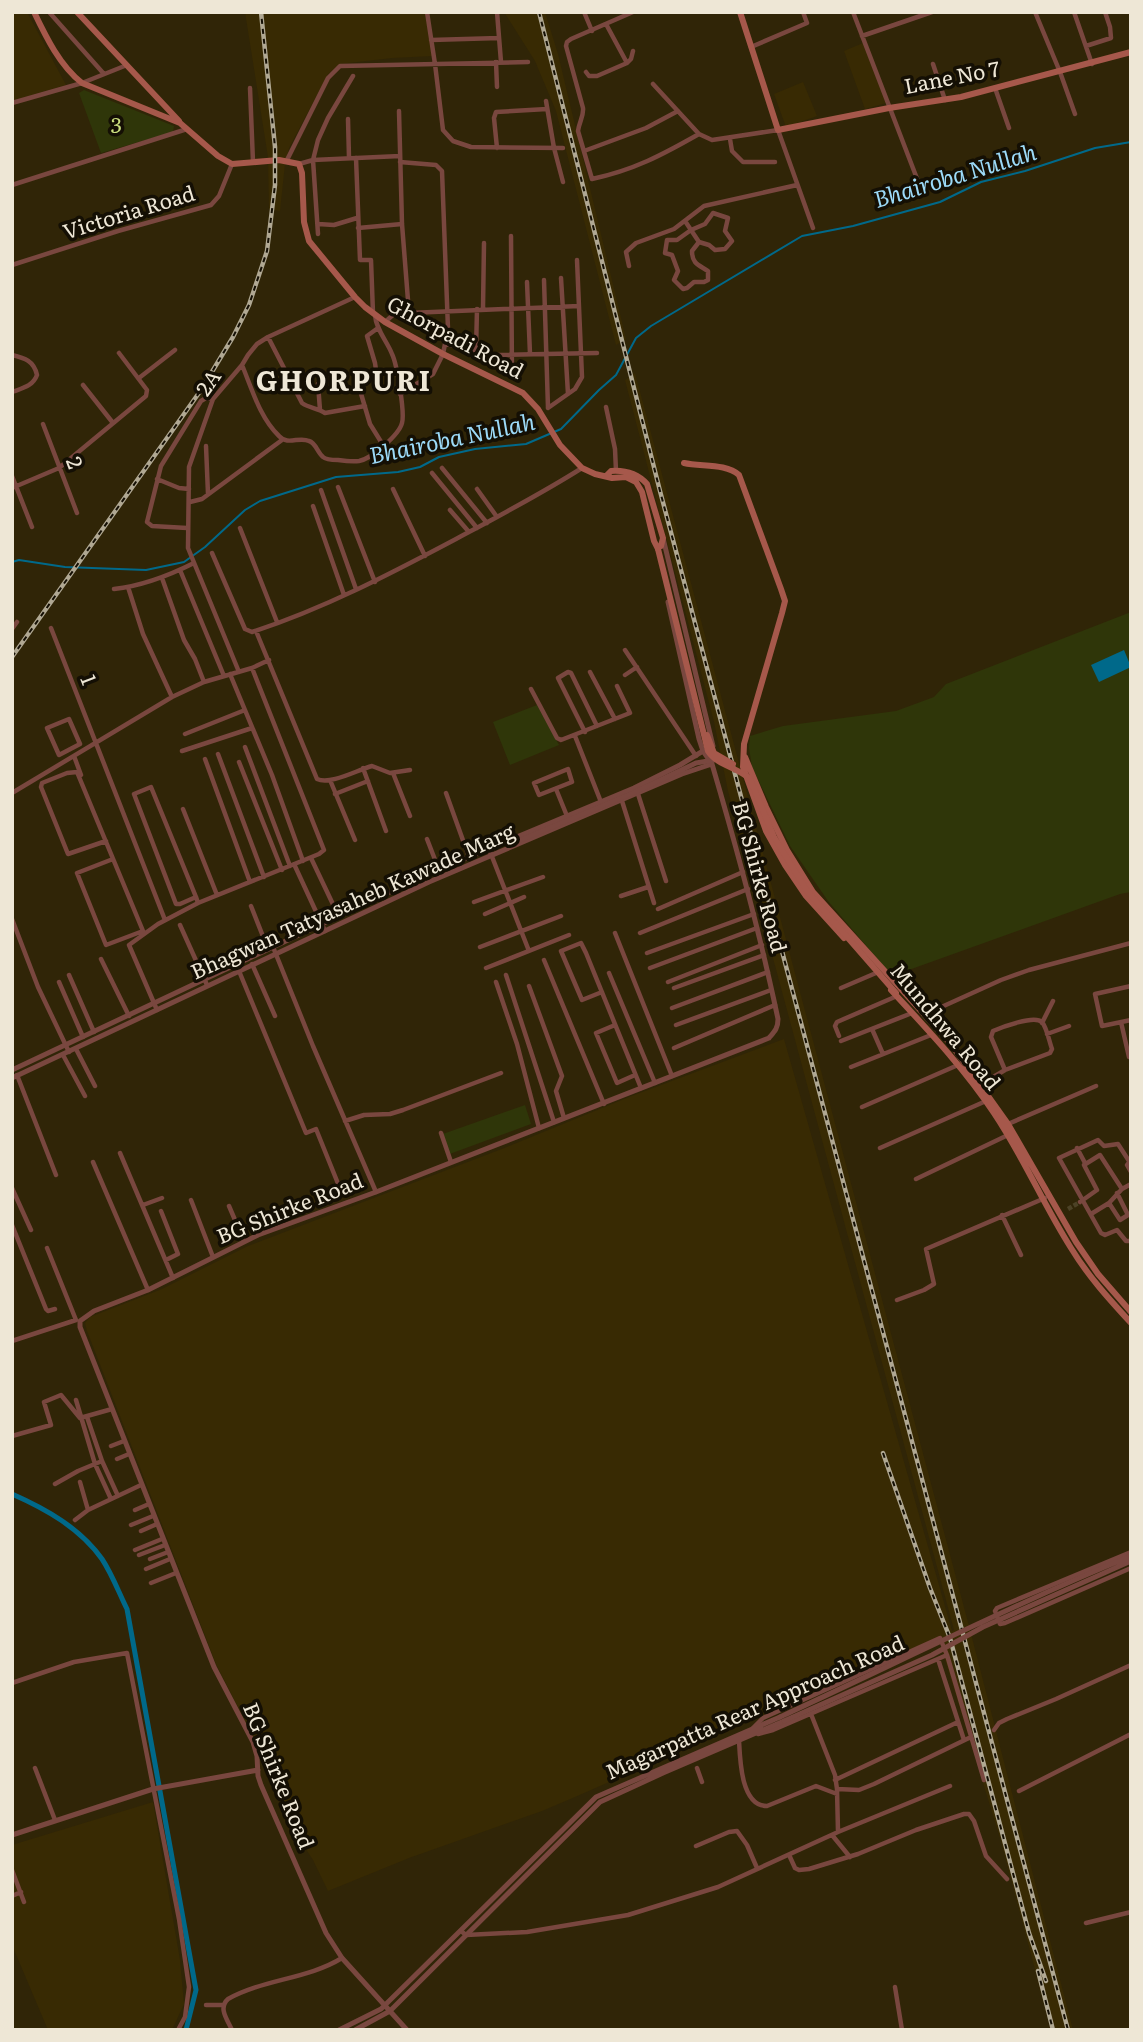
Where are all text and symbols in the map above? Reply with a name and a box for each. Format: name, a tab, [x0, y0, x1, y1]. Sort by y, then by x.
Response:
street label: Lane No 7	[901, 51, 1002, 100]
park label: 3	[110, 108, 122, 139]
water label: Bhairoba Nullah	[869, 133, 1040, 215]
street label: Victoria Road	[58, 176, 198, 245]
street label: Ghorpadi Road	[382, 287, 530, 385]
district label: GHORPURI	[256, 358, 432, 400]
street label: 2A	[187, 362, 227, 401]
water label: Bhairoba Nullah	[366, 403, 538, 471]
street label: 2	[60, 452, 93, 473]
street label: 1	[74, 670, 106, 689]
street label: BG Shirke Road	[726, 797, 797, 956]
street label: Bhagwan Tatyasaheb Kawade Marg	[185, 814, 519, 985]
street label: Mundhwa Road	[884, 955, 1009, 1096]
street label: BG Shirke Road	[211, 1163, 367, 1250]
street label: Magarpatta Rear Approach Road	[600, 1626, 909, 1786]
street label: BG Shirke Road	[237, 1697, 324, 1853]

